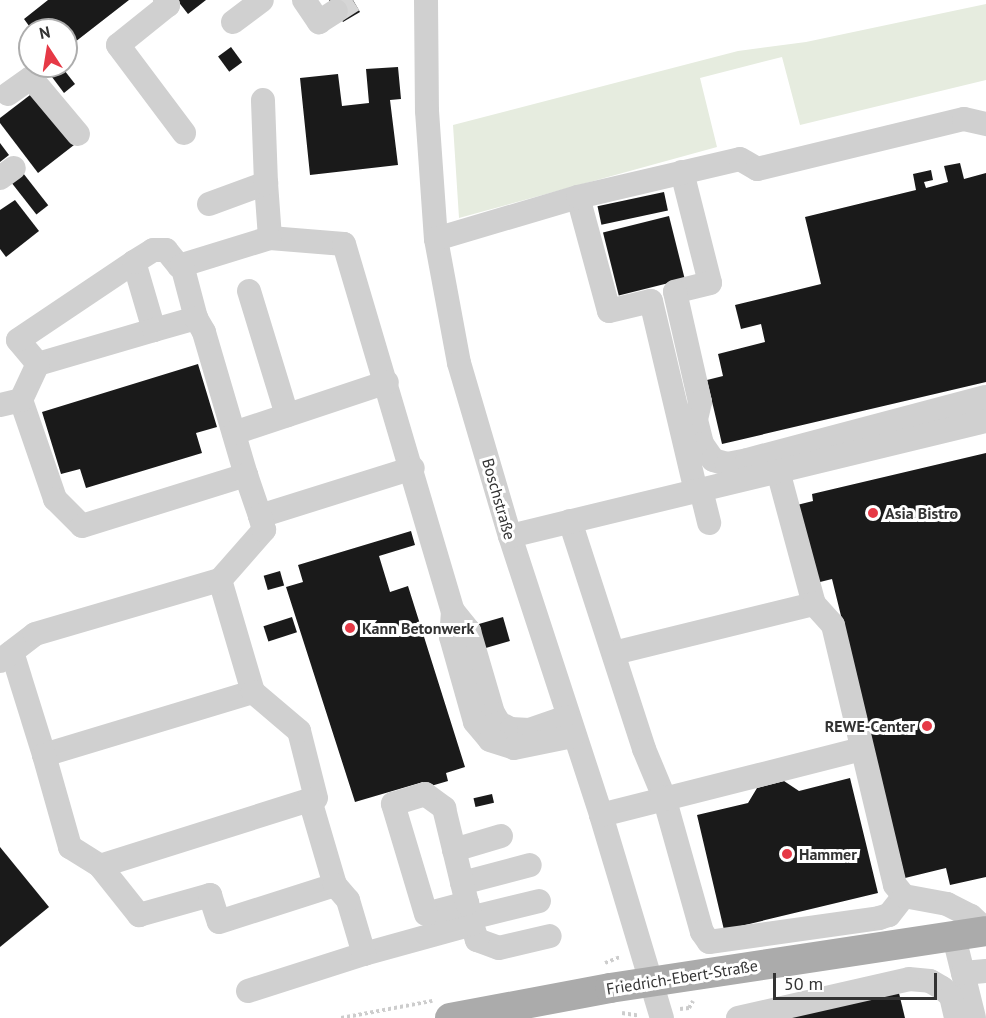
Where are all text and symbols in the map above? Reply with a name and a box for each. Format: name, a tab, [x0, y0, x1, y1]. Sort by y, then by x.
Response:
north arrow	[18, 18, 78, 78]
text: N	[37, 21, 52, 43]
street label: Boschstraße	[478, 456, 520, 542]
place label: Asia Bistro	[885, 503, 958, 523]
marker: Asia Bistro	[866, 506, 880, 520]
place label: Kann Betonwerk	[362, 618, 474, 638]
marker: Kann Betonwerk	[343, 621, 357, 635]
place label: REWE-Center	[825, 716, 915, 736]
marker: REWE-Center	[920, 719, 934, 733]
place label: Hammer	[799, 844, 857, 864]
marker: Hammer	[780, 847, 794, 861]
street label: Friedrich-Ebert-Straße	[605, 956, 759, 998]
scale bar	[776, 961, 940, 999]
text: 50 m	[784, 972, 823, 995]

